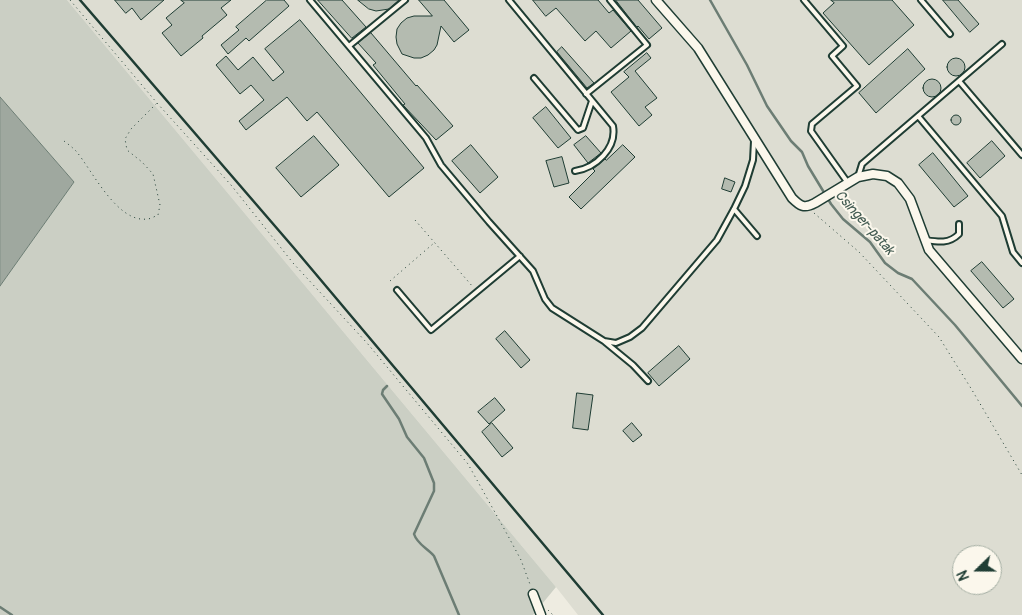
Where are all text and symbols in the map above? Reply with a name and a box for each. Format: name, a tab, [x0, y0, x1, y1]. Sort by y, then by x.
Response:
water label: Csinger-patak	[831, 187, 897, 259]
north arrow	[952, 545, 1002, 595]
text: N	[954, 568, 973, 583]

